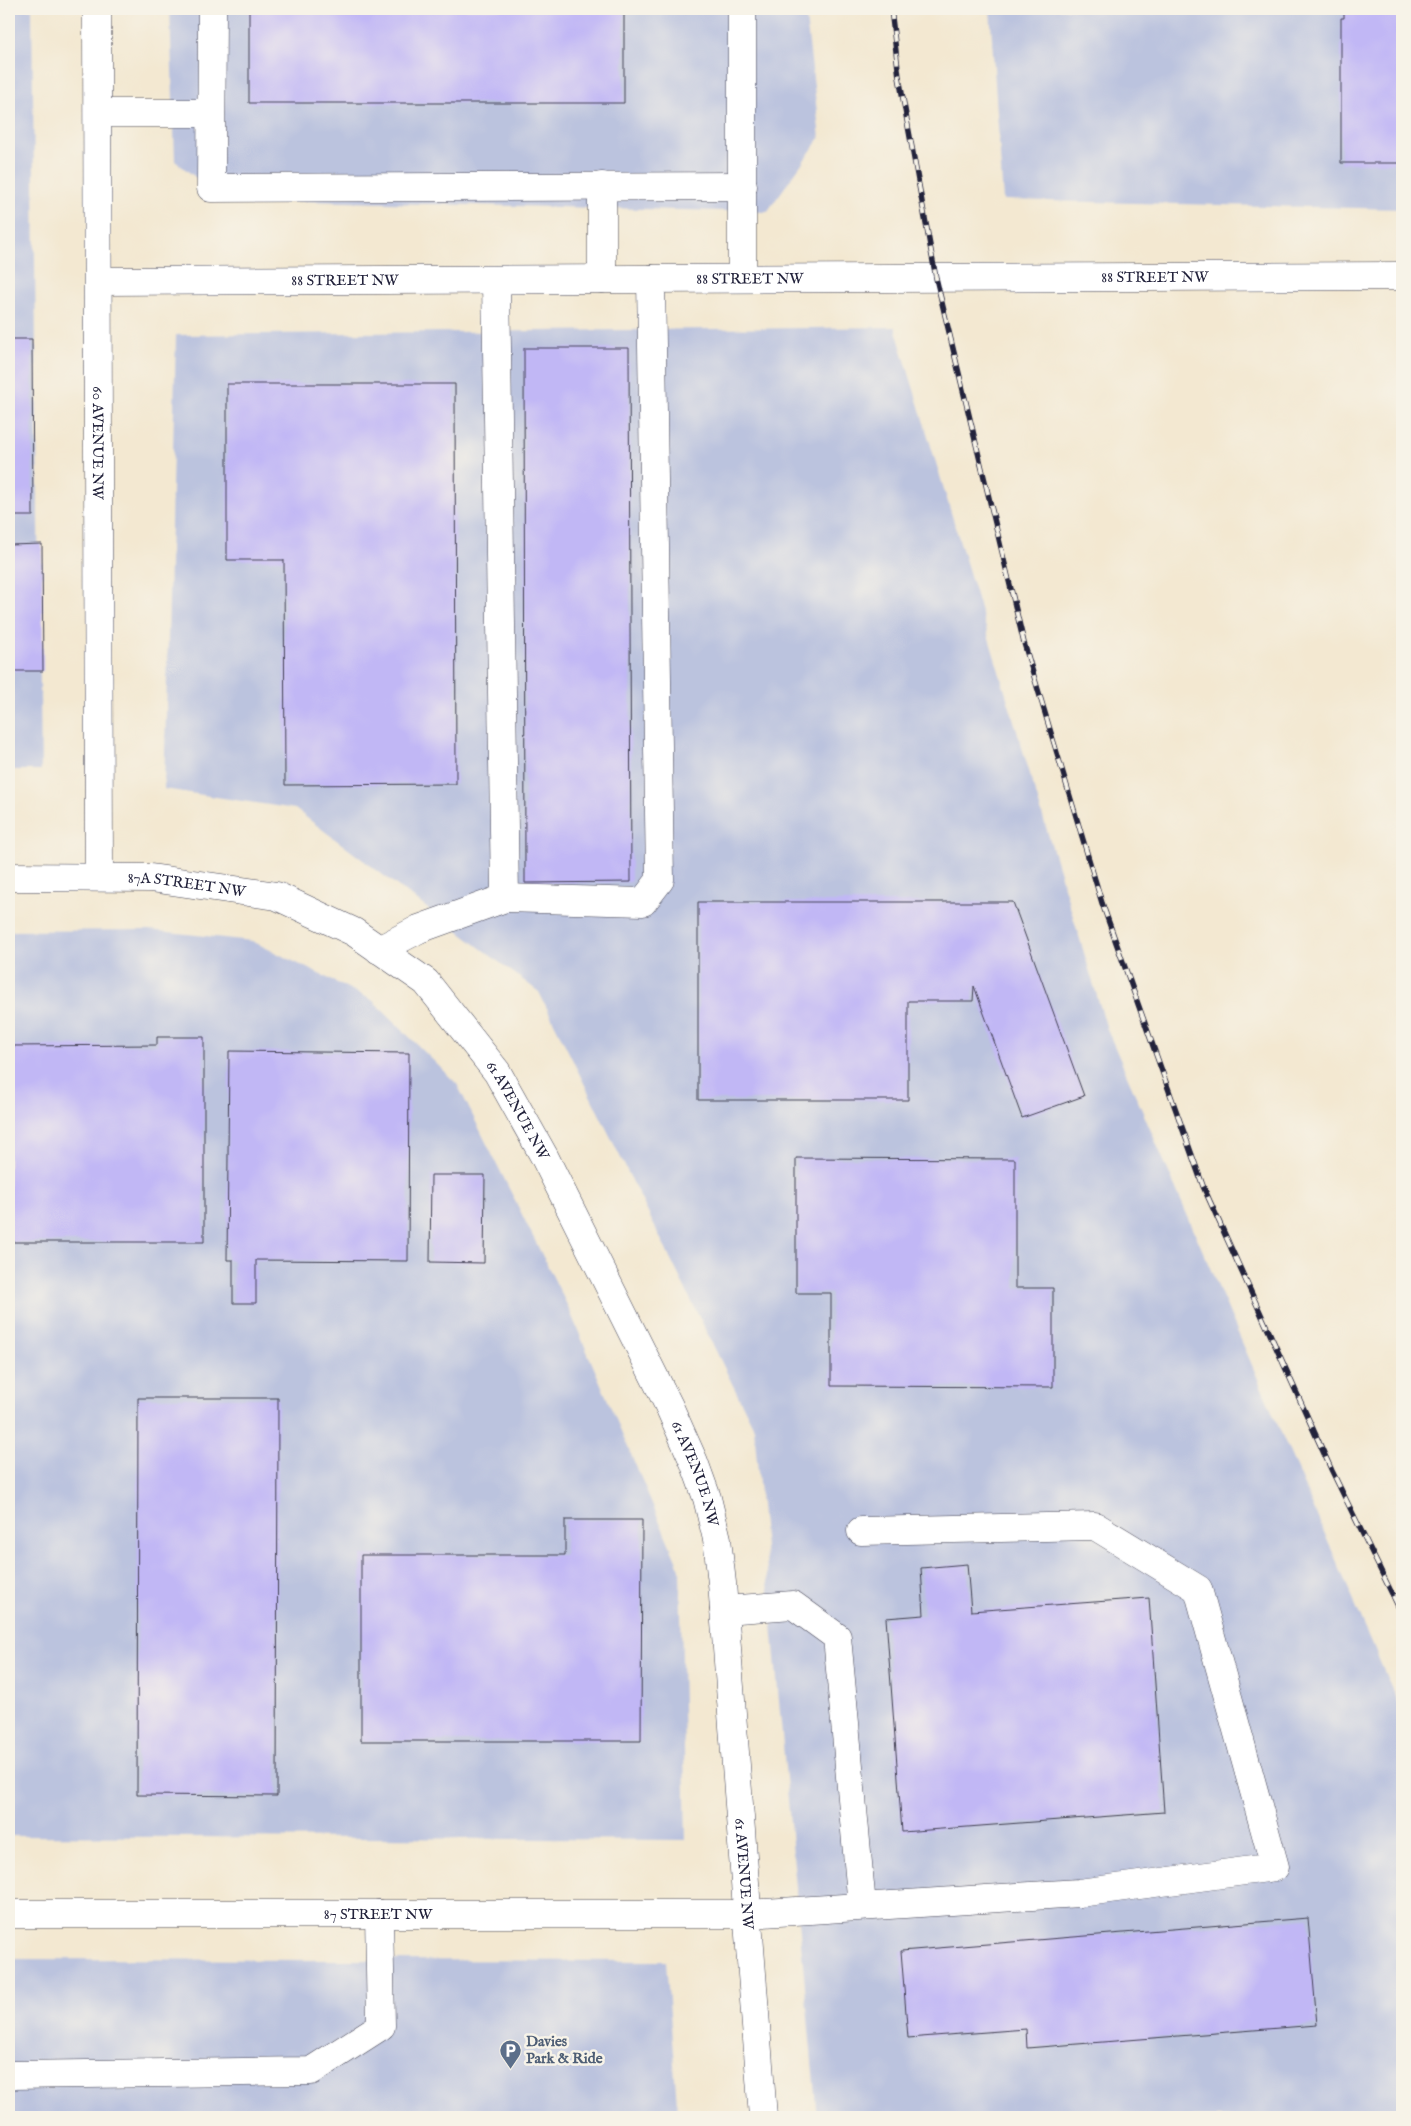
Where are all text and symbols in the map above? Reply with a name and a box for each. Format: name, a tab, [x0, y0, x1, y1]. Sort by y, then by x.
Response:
street label: 88 STREET NW	[1101, 267, 1209, 287]
street label: 88 STREET NW	[696, 269, 804, 288]
street label: 88 STREET NW	[291, 270, 399, 290]
street label: 60 AVENUE NW	[88, 386, 108, 500]
street label: 87A STREET NW	[128, 868, 247, 901]
street label: 61 AVENUE NW	[482, 1056, 554, 1164]
street label: 61 AVENUE NW	[667, 1418, 723, 1529]
street label: 61 AVENUE NW	[731, 1817, 758, 1931]
street label: 87 STREET NW	[324, 1905, 433, 1924]
place label: Davies Park & Ride	[526, 2032, 603, 2068]
parking icon: Davies Park & Ride	[498, 2038, 522, 2069]

